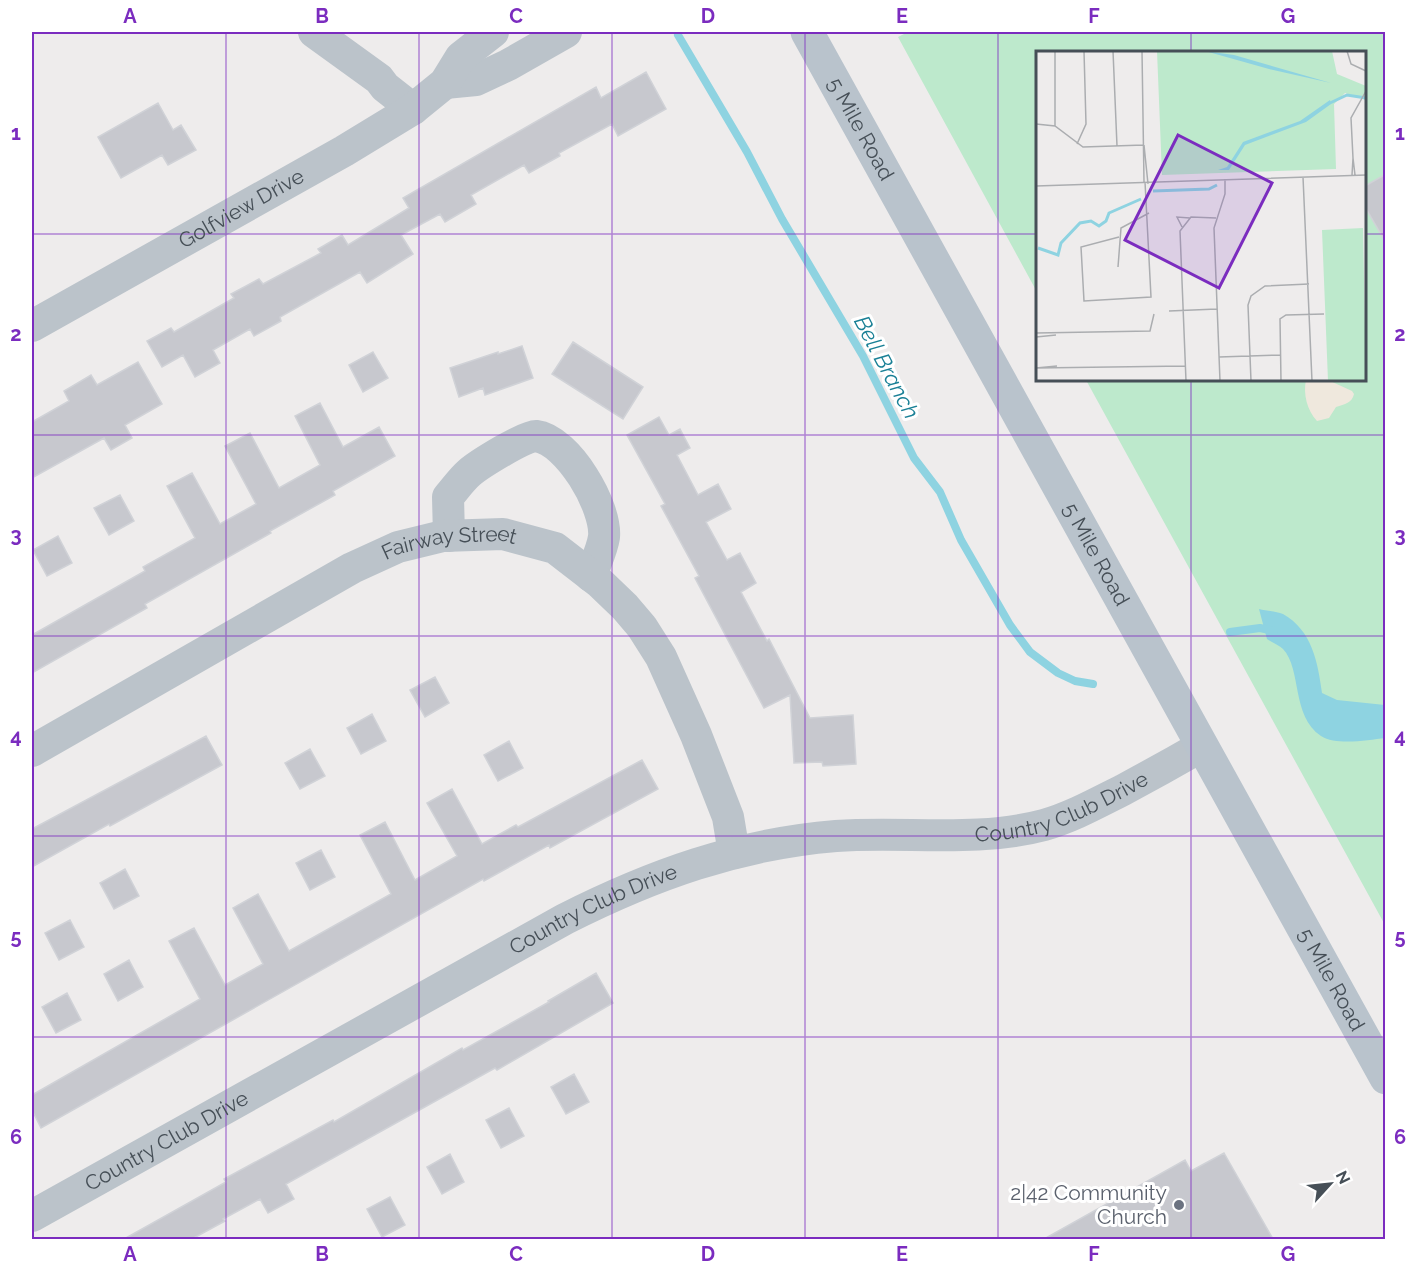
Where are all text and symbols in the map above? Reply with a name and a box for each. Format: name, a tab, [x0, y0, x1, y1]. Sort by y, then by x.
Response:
text: A	[123, 4, 137, 28]
text: B	[315, 4, 329, 28]
text: C	[509, 4, 523, 28]
text: D	[701, 4, 715, 28]
text: E	[896, 4, 908, 28]
text: F	[1088, 4, 1100, 28]
text: G	[1281, 4, 1295, 28]
inset map	[1036, 51, 1366, 381]
street label: 5 Mile Road	[823, 73, 900, 185]
text: 1	[11, 121, 21, 145]
text: 1	[1395, 121, 1405, 145]
street label: Golfview Drive	[174, 163, 308, 253]
water label: Bell Branch	[849, 311, 925, 423]
text: 2	[10, 322, 22, 346]
text: 2	[1394, 322, 1406, 346]
street label: 5 Mile Road	[1058, 498, 1135, 610]
street label: Fairway Street	[378, 520, 520, 565]
text: 3	[10, 523, 22, 547]
text: 3	[1394, 523, 1406, 547]
text: 4	[10, 724, 22, 748]
text: 4	[1394, 724, 1406, 748]
street label: Country Club Drive	[974, 766, 1152, 847]
street label: Country Club Drive	[505, 858, 680, 960]
street label: 5 Mile Road	[1293, 924, 1370, 1035]
text: 5	[10, 925, 22, 949]
text: 5	[1394, 925, 1406, 949]
street label: Country Club Drive	[80, 1085, 252, 1196]
text: 6	[10, 1125, 22, 1149]
text: 6	[1394, 1125, 1406, 1149]
north arrow	[1300, 1154, 1360, 1214]
text: N	[1332, 1168, 1354, 1187]
place label: 2|42 Community Church	[1010, 1180, 1167, 1229]
marker: 2|42 Community Church	[1172, 1198, 1186, 1212]
text: A	[123, 1242, 137, 1266]
text: B	[315, 1242, 329, 1266]
text: C	[509, 1242, 523, 1266]
text: D	[701, 1242, 715, 1266]
text: E	[896, 1242, 908, 1266]
text: F	[1088, 1242, 1100, 1266]
text: G	[1281, 1242, 1295, 1266]

